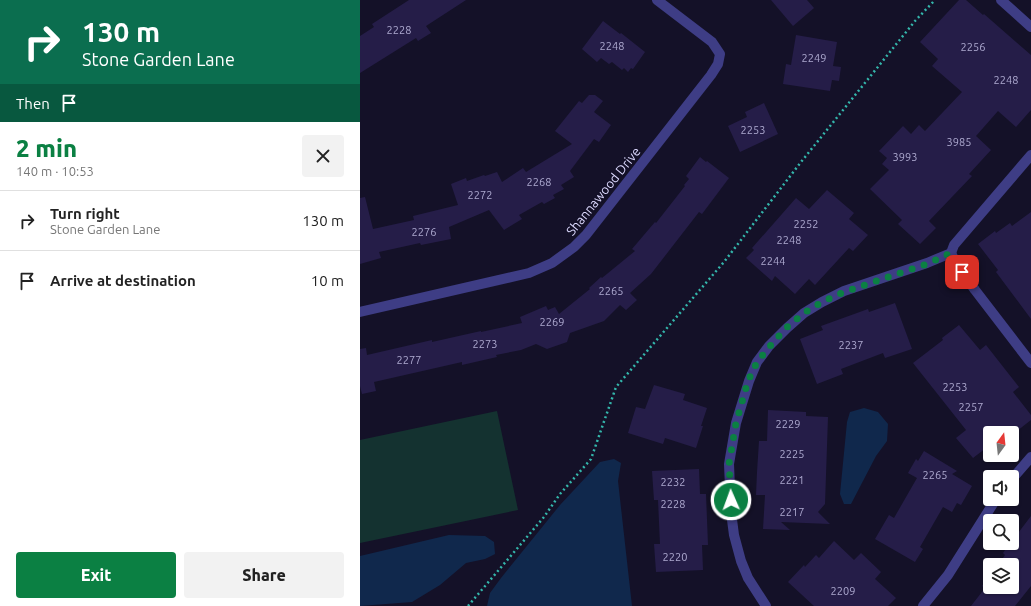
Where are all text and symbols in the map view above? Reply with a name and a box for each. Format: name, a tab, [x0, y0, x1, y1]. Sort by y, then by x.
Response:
icon: right	[16, 16, 68, 68]
text: 130 m	[82, 16, 160, 47]
house number: 2228	[387, 24, 411, 36]
house number: 2248	[600, 40, 624, 52]
house number: 2256	[961, 41, 985, 53]
text: Stone Garden Lane	[82, 49, 235, 69]
house number: 2249	[802, 52, 826, 64]
house number: 2248	[994, 74, 1018, 86]
icon: arrive	[58, 92, 80, 114]
text: Then	[16, 95, 50, 112]
house number: 2253	[741, 124, 765, 136]
text: 2 min	[16, 135, 77, 162]
button: close	[302, 135, 344, 177]
house number: 3985	[947, 136, 971, 148]
street label: Shannawood Drive	[563, 144, 643, 238]
house number: 3993	[893, 151, 917, 163]
text: 140 m · 10:53	[16, 164, 94, 178]
house number: 2268	[527, 176, 551, 188]
house number: 2272	[468, 189, 492, 201]
text: Turn right	[50, 205, 120, 222]
icon: right	[16, 210, 38, 232]
text: 130 m	[302, 212, 344, 229]
house number: 2252	[794, 218, 818, 230]
text: Stone Garden Lane	[50, 222, 160, 236]
house number: 2276	[412, 226, 436, 238]
house number: 2248	[777, 234, 801, 246]
house number: 2244	[761, 255, 785, 267]
pin	[945, 255, 979, 289]
icon: arrive	[951, 261, 973, 283]
icon: arrive	[16, 270, 38, 292]
text: Arrive at destination	[50, 272, 196, 289]
text: 10 m	[311, 272, 344, 289]
house number: 2265	[599, 285, 623, 297]
house number: 2269	[540, 316, 564, 328]
house number: 2273	[473, 338, 497, 350]
house number: 2237	[839, 339, 863, 351]
house number: 2277	[397, 354, 421, 366]
house number: 2253	[943, 381, 967, 393]
house number: 2257	[959, 401, 983, 413]
house number: 2229	[776, 418, 800, 430]
north arrow	[983, 426, 1019, 462]
map controls	[983, 426, 1019, 594]
house number: 2225	[780, 448, 804, 460]
house number: 2265	[923, 469, 947, 481]
button: sound	[983, 470, 1019, 506]
house number: 2221	[780, 474, 804, 486]
house number: 2232	[661, 476, 685, 488]
position arrow	[710, 479, 752, 521]
house number: 2228	[661, 498, 685, 510]
house number: 2217	[780, 506, 804, 518]
button: search	[983, 514, 1019, 550]
house number: 2220	[663, 551, 687, 563]
button: Exit	[16, 552, 176, 598]
button: Share	[184, 552, 344, 598]
button: layers	[983, 558, 1019, 594]
house number: 2209	[831, 585, 855, 597]

